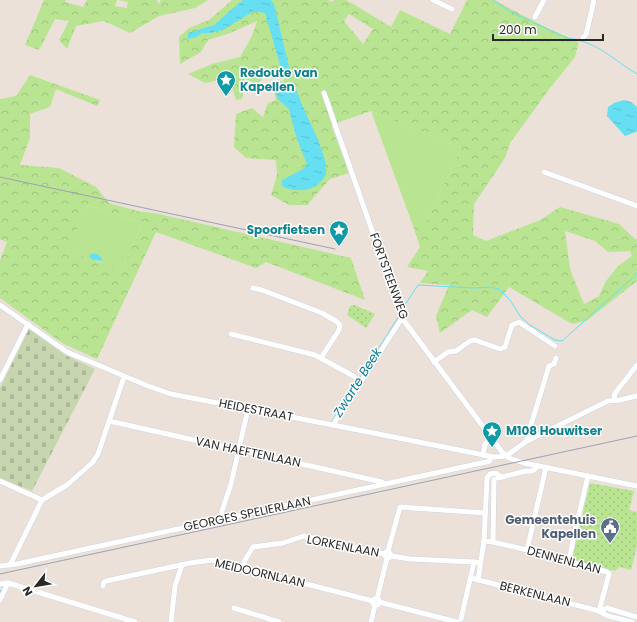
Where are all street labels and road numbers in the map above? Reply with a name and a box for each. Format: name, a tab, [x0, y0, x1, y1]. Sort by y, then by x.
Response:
street label: FORTSTEENWEG	[366, 230, 413, 321]
street label: HEIDESTRAAT	[217, 394, 295, 425]
street label: VAN HAEFTENLAAN	[194, 432, 302, 471]
street label: GEORGES SPELIERLAAN	[182, 492, 312, 535]
street label: LORKENLAAN	[305, 530, 381, 561]
street label: DENNENLAAN	[525, 541, 603, 578]
street label: MEIDOORNLAAN	[213, 554, 307, 591]
street label: BERKENLAAN	[498, 577, 572, 611]

